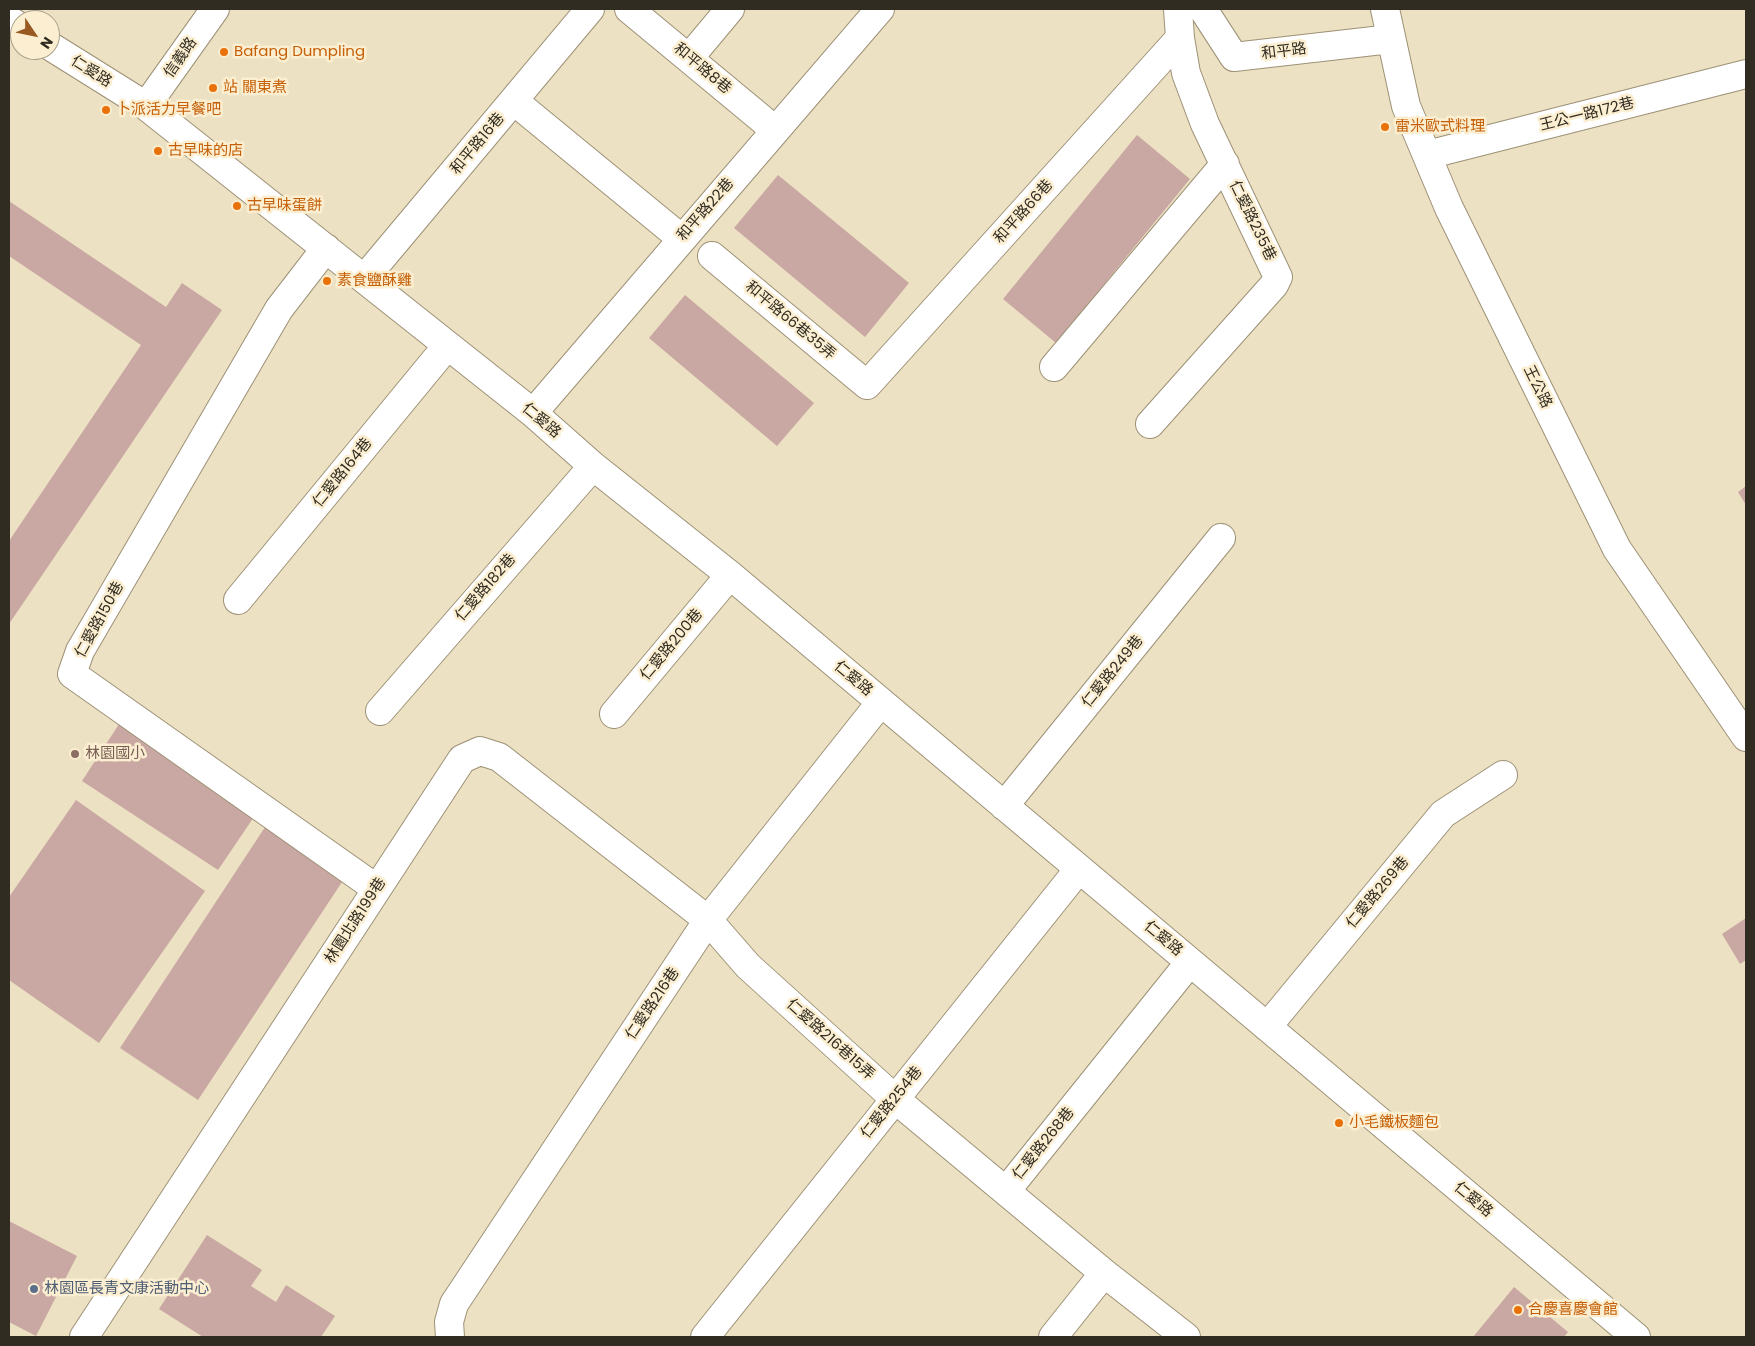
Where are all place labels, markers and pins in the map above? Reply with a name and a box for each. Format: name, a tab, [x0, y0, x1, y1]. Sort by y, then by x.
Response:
place label: Bafang Dumpling	[234, 43, 365, 61]
marker: Bafang Dumpling	[218, 46, 230, 58]
place label: 站 關東煮	[223, 79, 287, 97]
marker: 站 關東煮	[207, 82, 219, 94]
place label: 卜派活力早餐吧	[116, 101, 221, 119]
marker: 卜派活力早餐吧	[100, 104, 112, 116]
place label: 雷米歐式料理	[1395, 118, 1485, 136]
marker: 雷米歐式料理	[1379, 121, 1391, 133]
place label: 古早味的店	[168, 142, 243, 160]
marker: 古早味的店	[152, 145, 164, 157]
place label: 古早味蛋餅	[247, 197, 322, 215]
marker: 古早味蛋餅	[231, 200, 243, 212]
place label: 素食鹽酥雞	[337, 272, 412, 290]
marker: 素食鹽酥雞	[321, 275, 333, 287]
place label: 林園國小	[85, 745, 145, 763]
marker: 林園國小	[69, 748, 81, 760]
place label: 小毛鐵板麵包	[1349, 1114, 1439, 1132]
marker: 小毛鐵板麵包	[1333, 1117, 1345, 1129]
place label: 林園區長青文康活動中心	[44, 1280, 209, 1298]
marker: 林園區長青文康活動中心	[28, 1283, 40, 1295]
place label: 合慶喜慶會館	[1528, 1301, 1618, 1319]
marker: 合慶喜慶會館	[1512, 1304, 1524, 1316]

